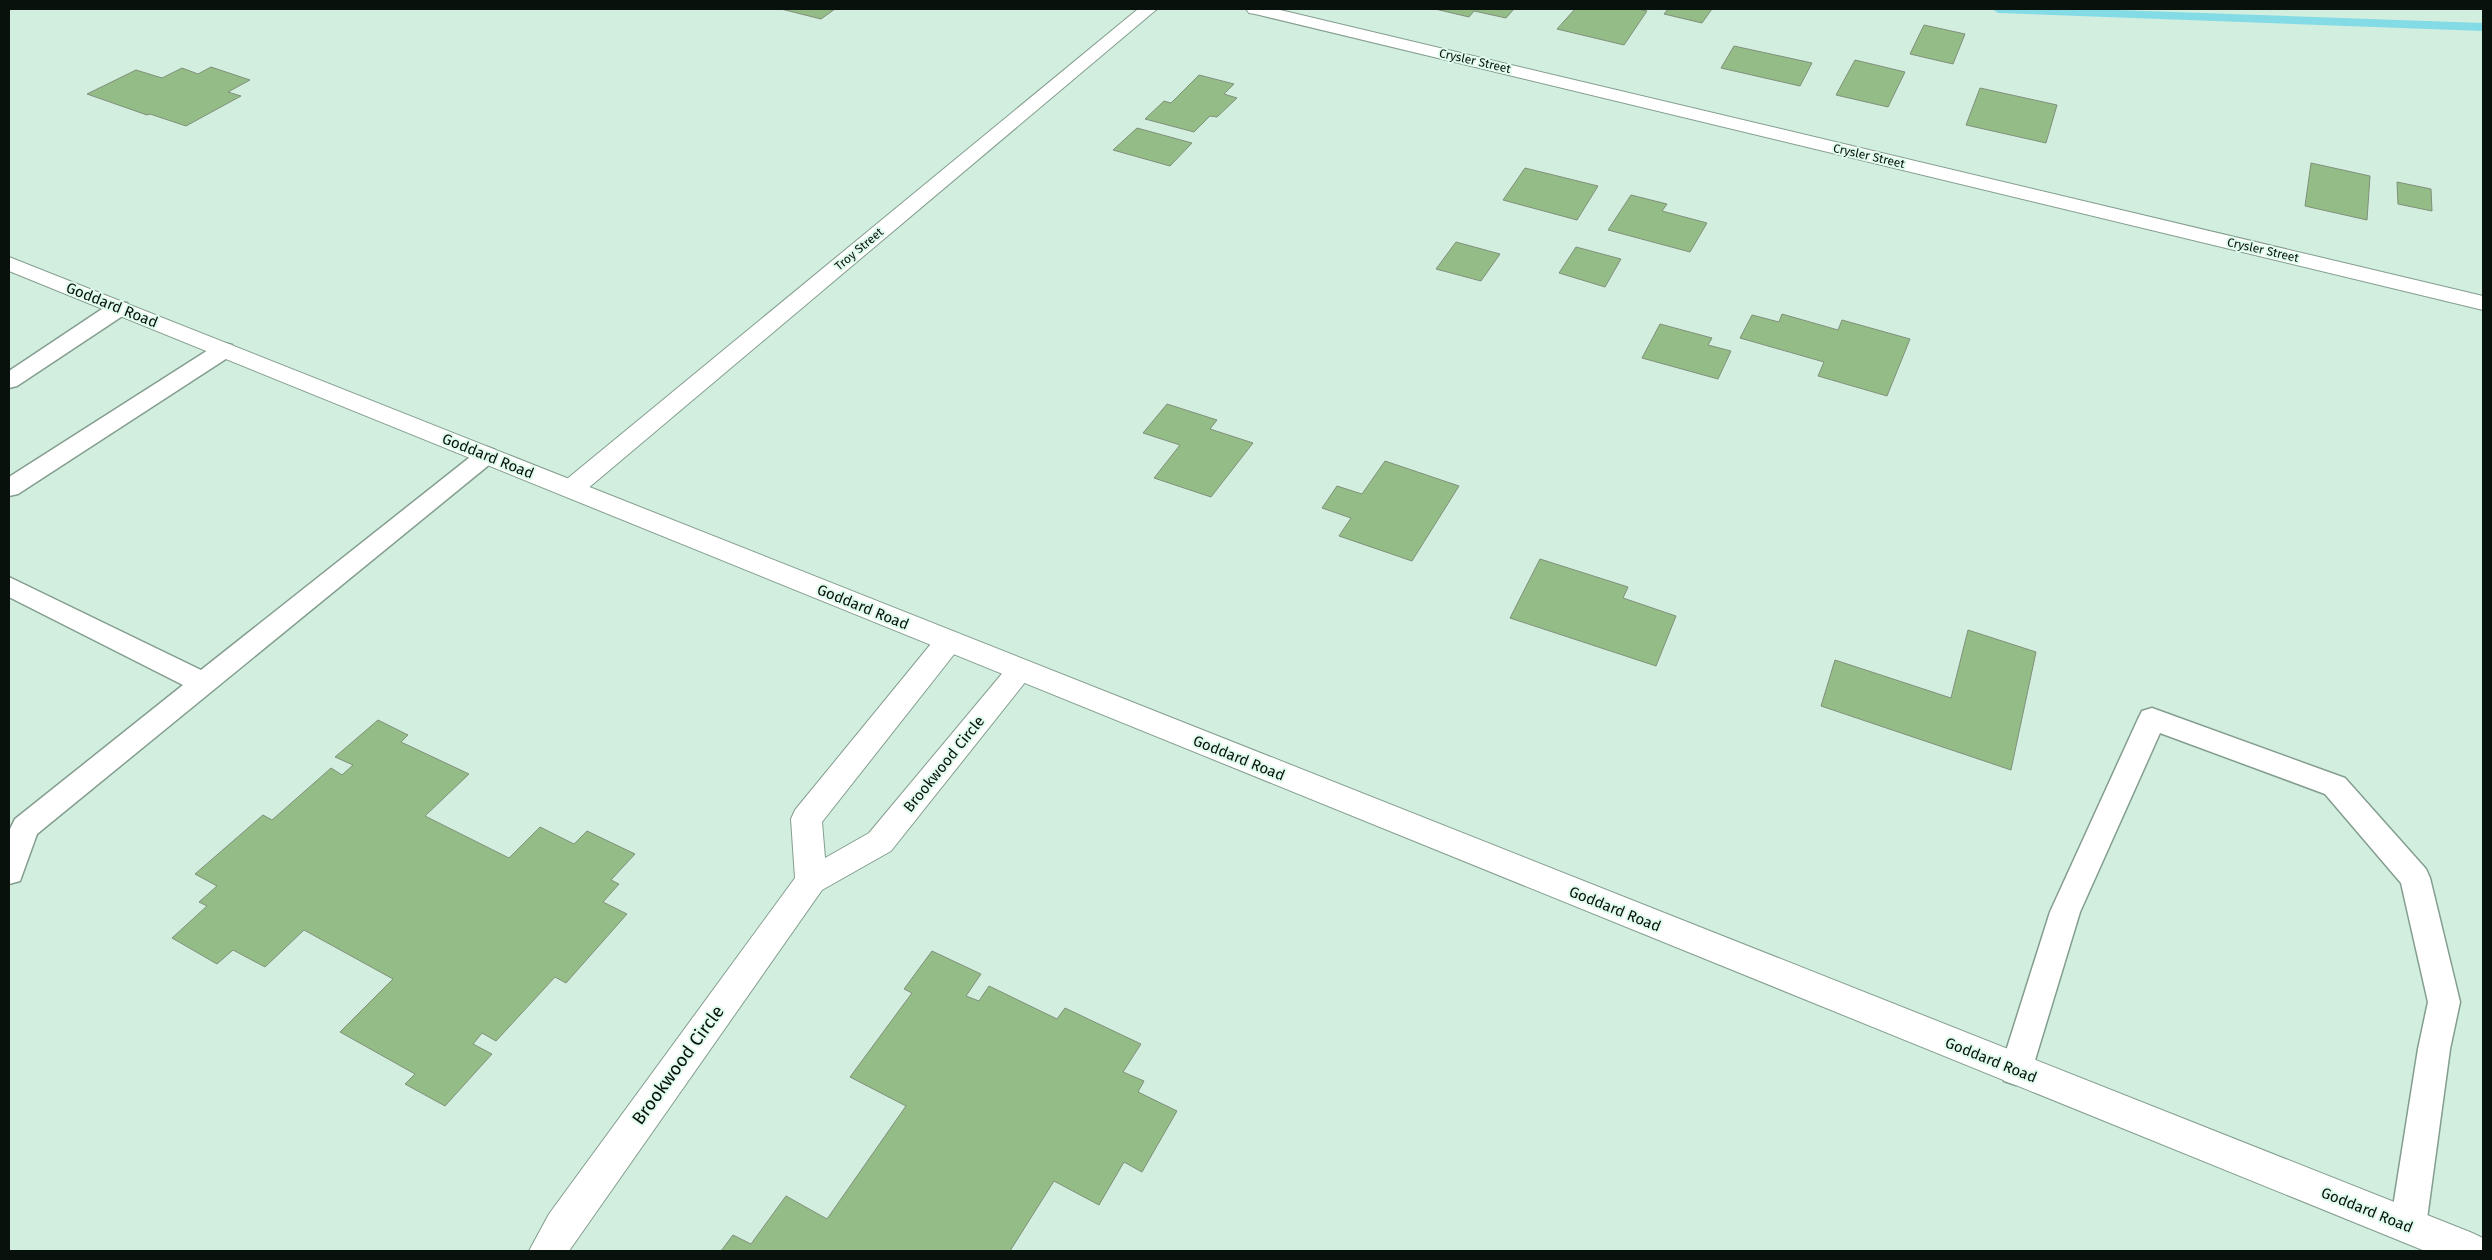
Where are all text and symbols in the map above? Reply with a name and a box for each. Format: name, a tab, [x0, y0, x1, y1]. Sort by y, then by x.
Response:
street label: Crysler Street	[1438, 46, 1513, 76]
street label: Crysler Street	[1832, 141, 1907, 171]
street label: Troy Street	[832, 224, 886, 273]
street label: Crysler Street	[2226, 235, 2301, 265]
street label: Goddard Road	[64, 278, 160, 332]
street label: Goddard Road	[440, 429, 536, 483]
street label: Goddard Road	[815, 580, 911, 634]
street label: Brookwood Circle	[900, 712, 988, 816]
street label: Goddard Road	[1191, 731, 1287, 785]
street label: Goddard Road	[1567, 882, 1663, 936]
street label: Brookwood Circle	[627, 1001, 729, 1129]
street label: Goddard Road	[1943, 1033, 2039, 1087]
street label: Goddard Road	[2319, 1183, 2415, 1237]

